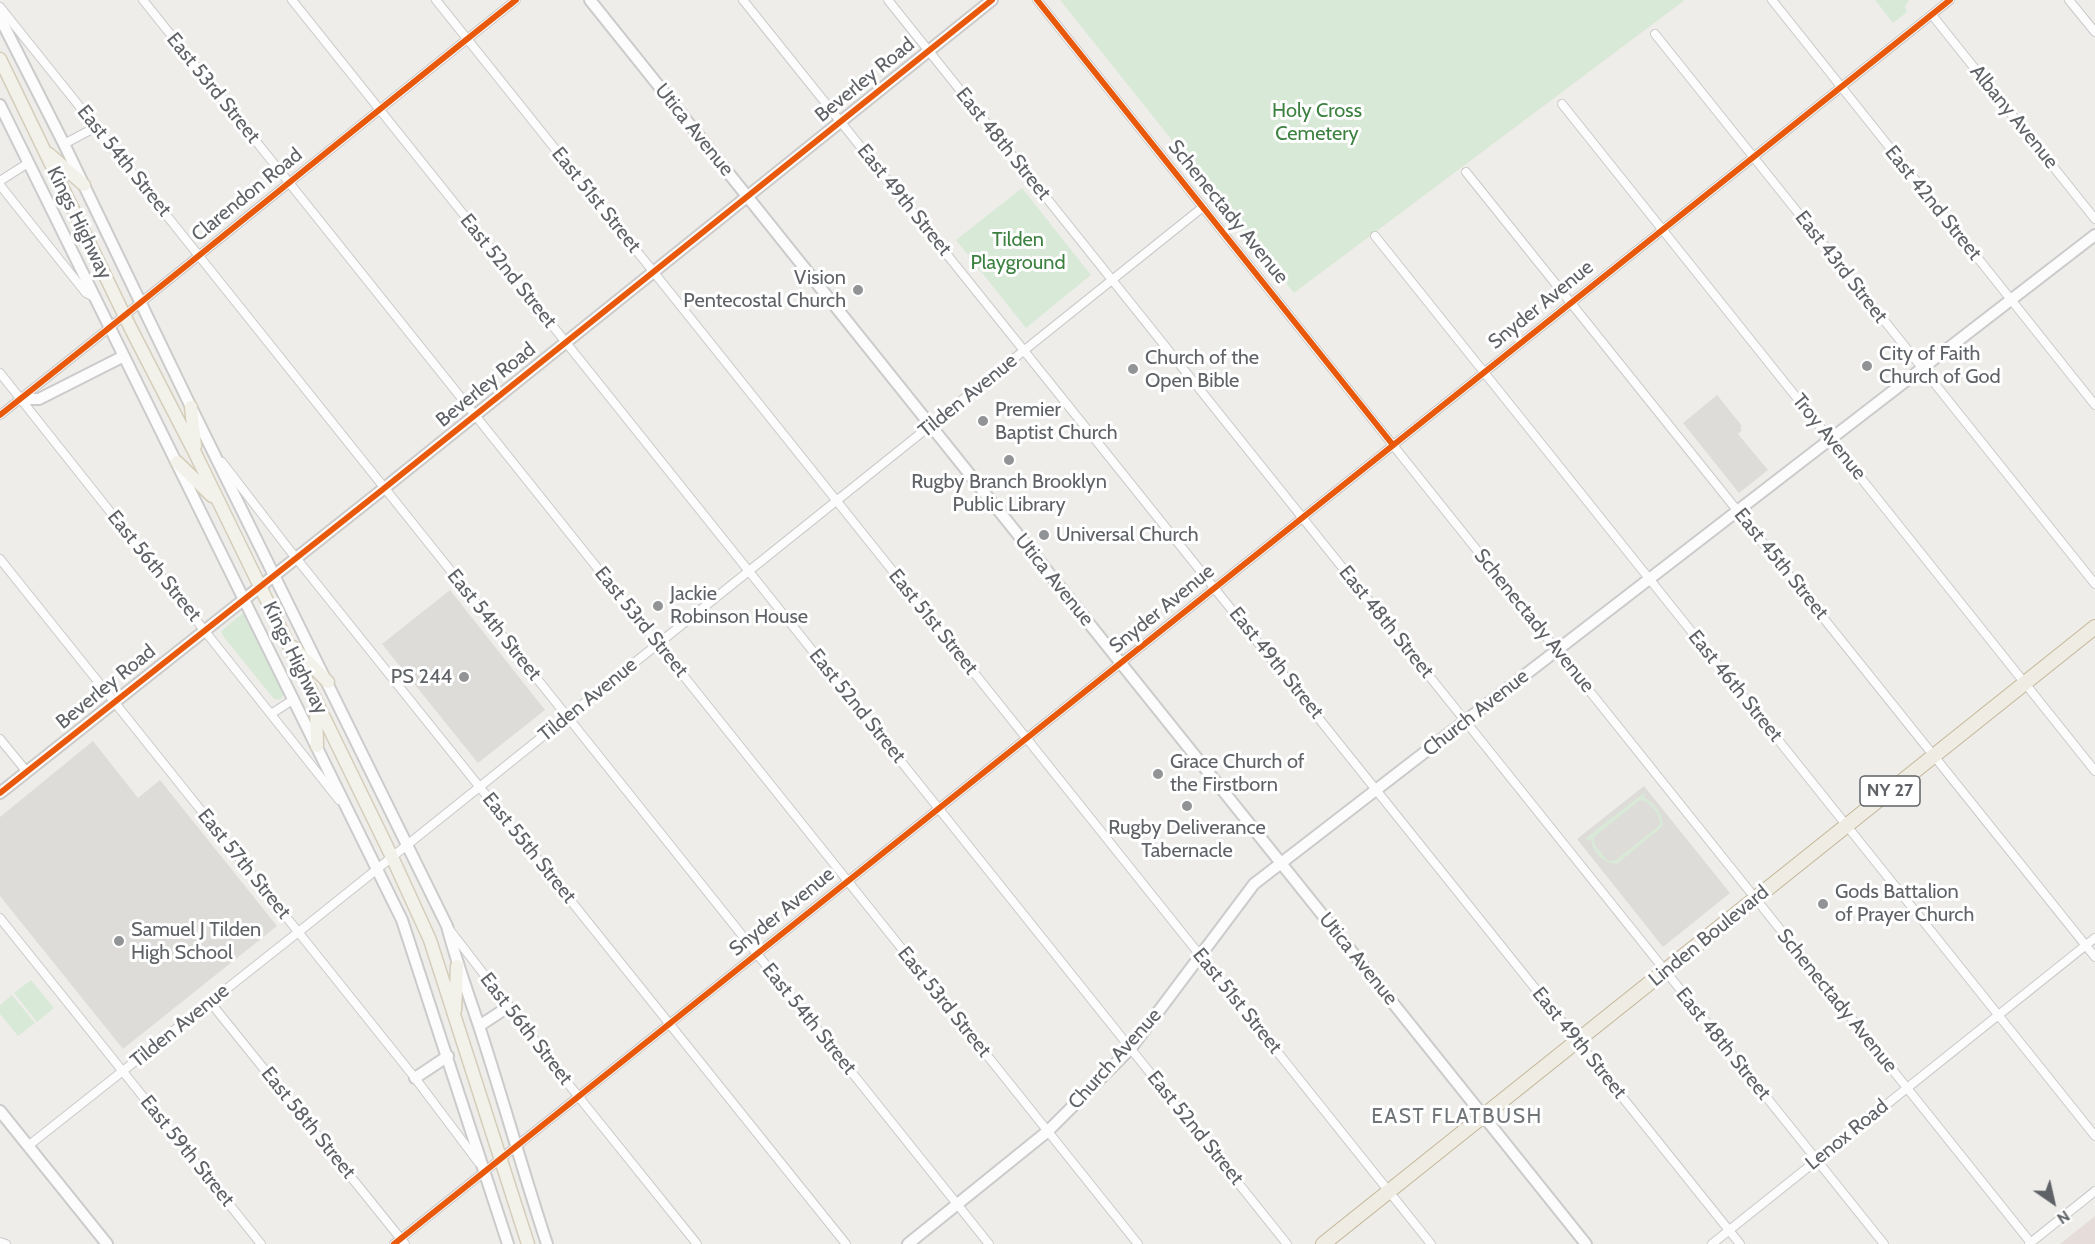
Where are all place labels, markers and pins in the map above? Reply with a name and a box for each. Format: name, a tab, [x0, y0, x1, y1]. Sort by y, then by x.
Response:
place label: Vision Pentecostal Church	[683, 266, 846, 313]
marker: Vision Pentecostal Church	[851, 283, 865, 297]
place label: City of Faith Church of God	[1879, 342, 2001, 389]
place label: Church of the Open Bible	[1145, 346, 1259, 393]
marker: City of Faith Church of God	[1860, 359, 1874, 373]
marker: Church of the Open Bible	[1126, 362, 1140, 376]
place label: Premier Baptist Church	[995, 398, 1118, 445]
marker: Premier Baptist Church	[976, 414, 990, 428]
marker: Rugby Branch Brooklyn Public Library	[1002, 453, 1016, 467]
place label: Rugby Branch Brooklyn Public Library	[911, 470, 1107, 517]
place label: Universal Church	[1056, 523, 1199, 547]
marker: Universal Church	[1037, 528, 1051, 542]
place label: Jackie Robinson House	[670, 582, 808, 629]
marker: Jackie Robinson House	[651, 599, 665, 613]
place label: PS 244	[391, 665, 452, 689]
marker: PS 244	[457, 670, 471, 684]
place label: Grace Church of the Firstborn	[1170, 750, 1304, 797]
marker: Grace Church of the Firstborn	[1151, 767, 1165, 781]
marker: Rugby Deliverance Tabernacle	[1180, 799, 1194, 813]
place label: Rugby Deliverance Tabernacle	[1108, 816, 1266, 863]
place label: Gods Battalion of Prayer Church	[1835, 880, 1974, 927]
marker: Gods Battalion of Prayer Church	[1816, 897, 1830, 911]
place label: Samuel J Tilden High School	[131, 918, 261, 965]
marker: Samuel J Tilden High School	[112, 934, 126, 948]

